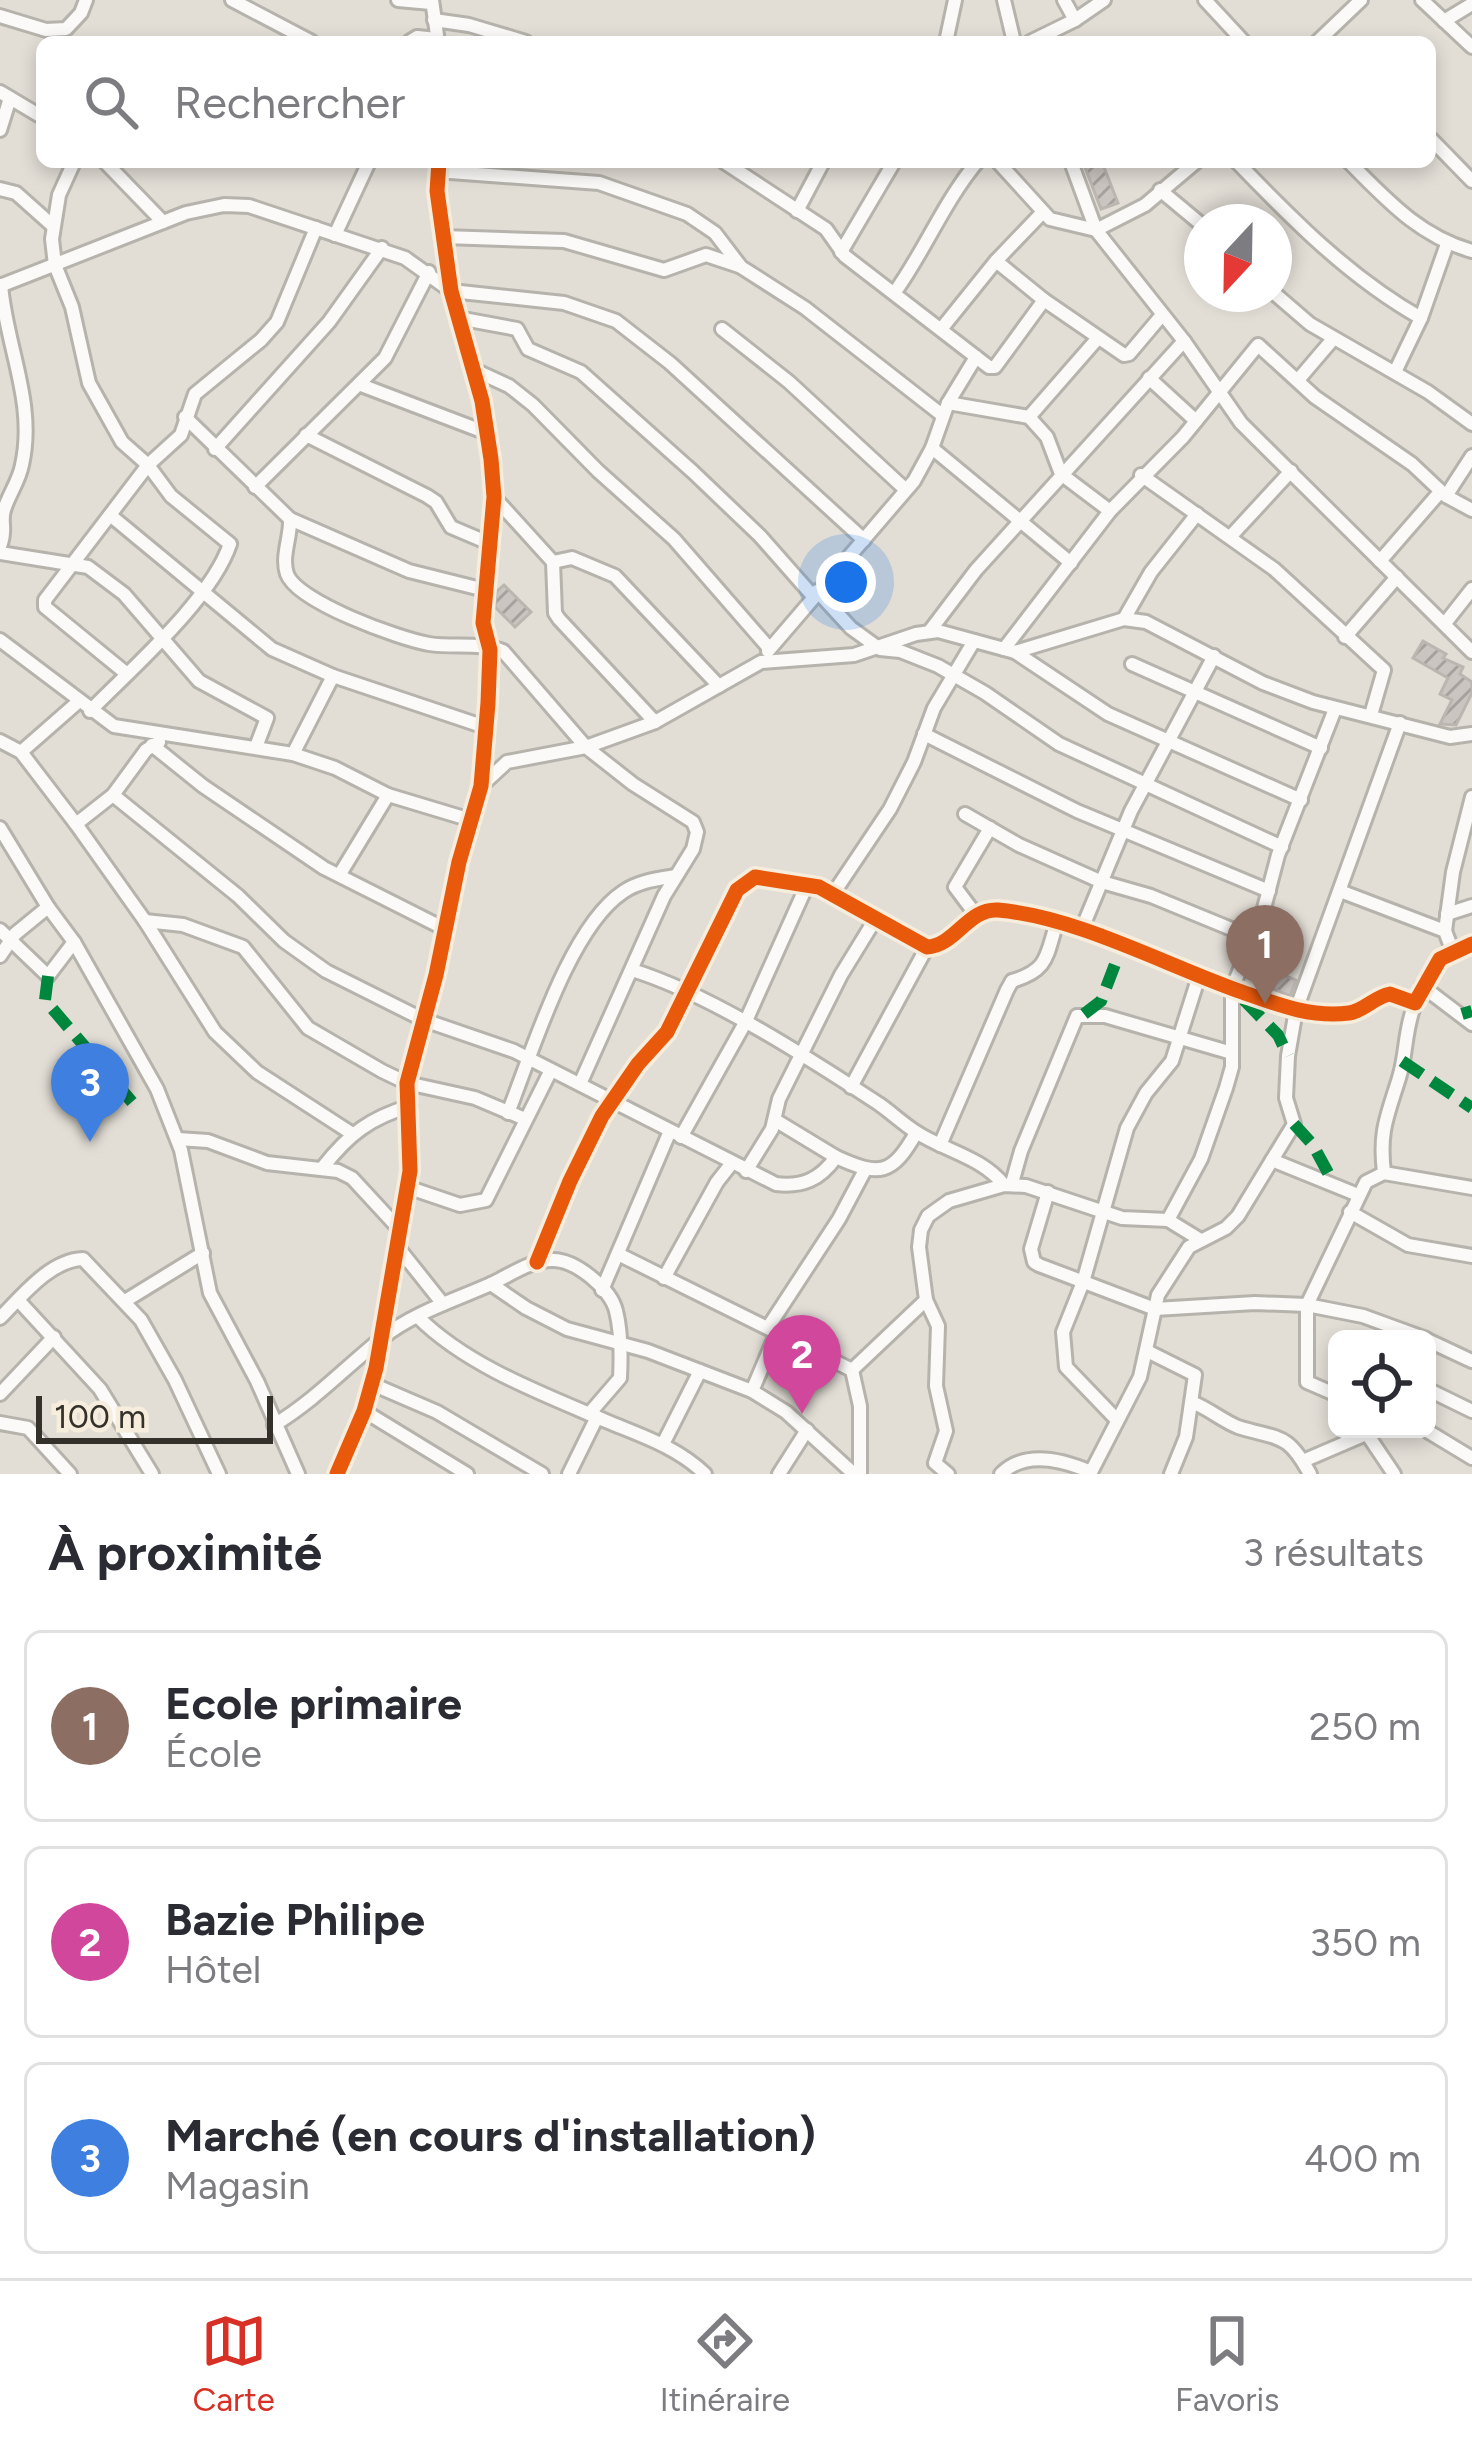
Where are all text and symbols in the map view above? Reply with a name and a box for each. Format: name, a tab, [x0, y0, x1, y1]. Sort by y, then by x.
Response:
search box	[36, 36, 1436, 168]
icon: search	[78, 69, 144, 135]
text: Rechercher	[174, 75, 405, 129]
north arrow	[1184, 204, 1292, 312]
your location	[816, 552, 876, 612]
pin: 1	[1226, 905, 1304, 1004]
pin: 3	[51, 1043, 129, 1142]
pin: 2	[763, 1315, 841, 1414]
map controls	[1328, 1330, 1436, 1438]
button: locate	[1328, 1330, 1436, 1438]
scale bar	[36, 1390, 273, 1443]
text: 100 m	[54, 1397, 146, 1436]
text: À proximité	[48, 1522, 322, 1583]
text: 3 résultats	[1243, 1529, 1424, 1576]
text: Ecole primaire	[165, 1676, 462, 1730]
text: 1	[82, 1703, 98, 1750]
text: 250 m	[1309, 1703, 1421, 1750]
text: École	[165, 1730, 262, 1777]
text: Bazie Philipe	[165, 1892, 425, 1946]
text: 2	[79, 1919, 101, 1966]
text: 350 m	[1310, 1919, 1421, 1966]
text: Hôtel	[165, 1946, 261, 1993]
text: Marché (en cours d'installation)	[165, 2108, 816, 2162]
text: 3	[79, 2135, 101, 2182]
text: 400 m	[1304, 2135, 1421, 2182]
text: Magasin	[165, 2162, 310, 2209]
tab: Carte	[193, 2308, 275, 2419]
tab: Itinéraire	[660, 2308, 790, 2419]
tab: Favoris	[1175, 2308, 1279, 2419]

